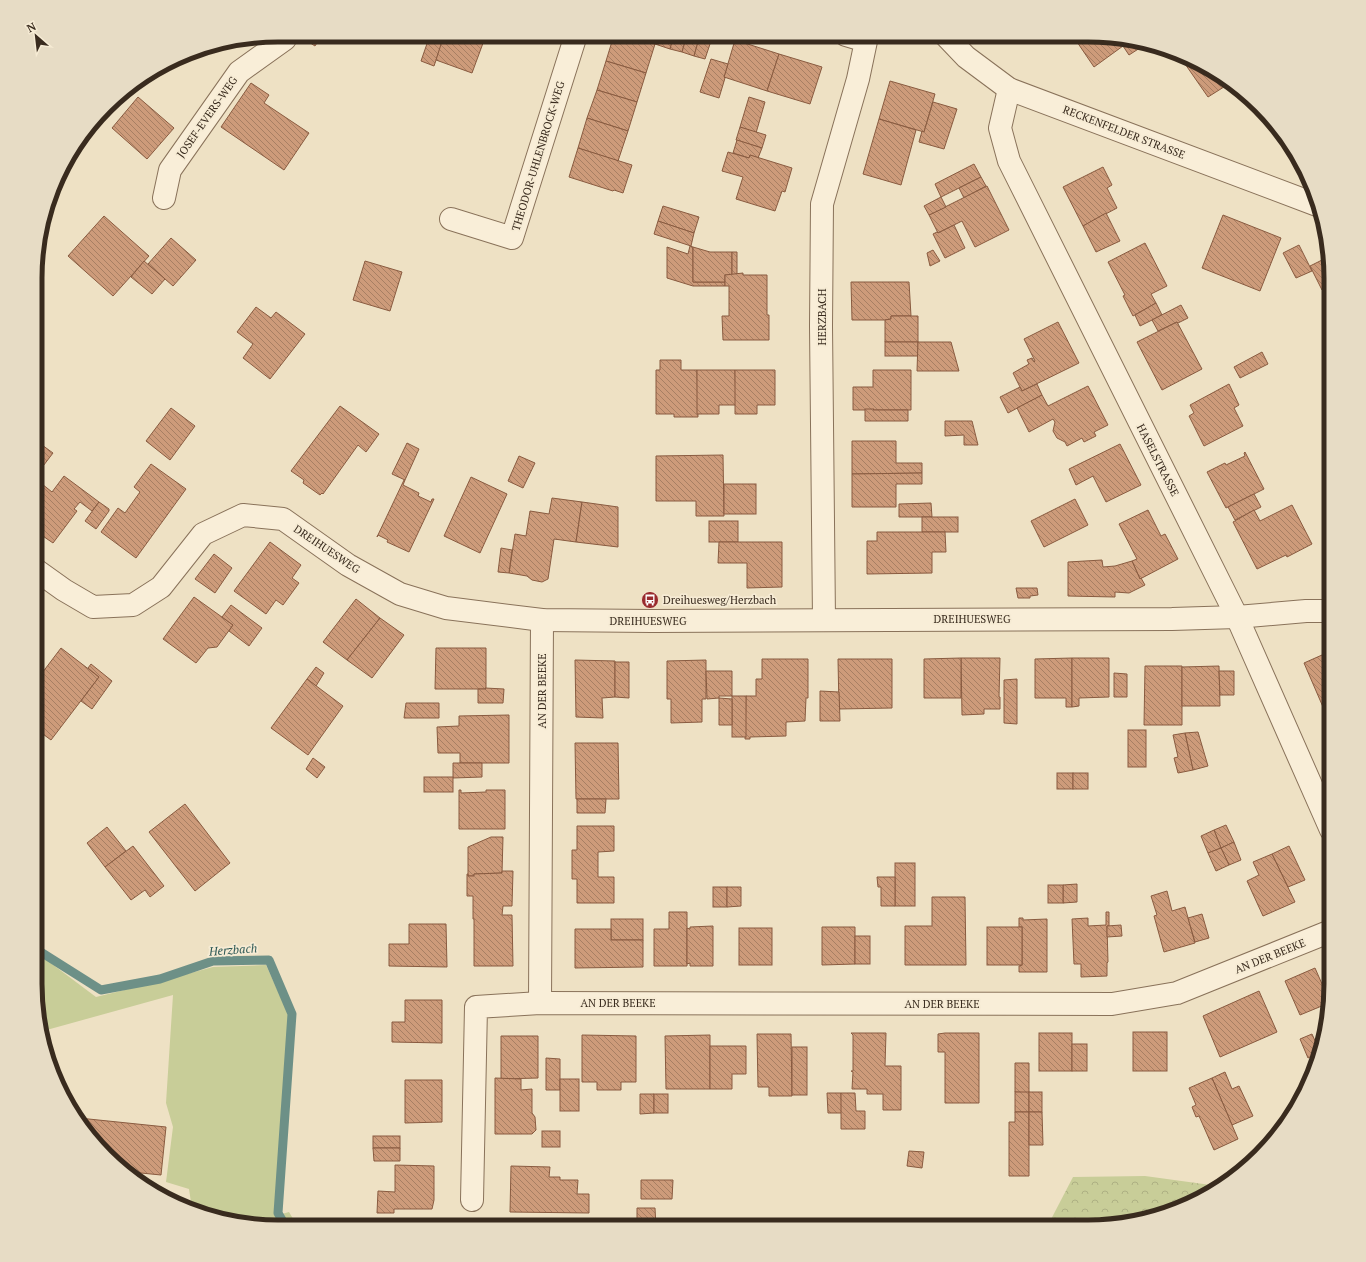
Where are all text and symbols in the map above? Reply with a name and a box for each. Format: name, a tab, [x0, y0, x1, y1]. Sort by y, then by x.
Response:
north arrow	[16, 16, 56, 56]
text: N	[24, 19, 39, 35]
street label: JOSEF-EVERS-WEG	[174, 73, 241, 161]
street label: THEODOR-UHLENBROCK-WEG	[508, 79, 568, 233]
street label: RECKENFELDER STRASSE	[1061, 102, 1187, 162]
street label: HERZBACH	[815, 289, 829, 345]
street label: HASELSTRASSE	[1134, 422, 1182, 498]
street label: DREIHUESWEG	[291, 522, 363, 577]
bus stop icon: Dreihuesweg/Herzbach	[640, 590, 660, 610]
place label: Dreihuesweg/Herzbach	[663, 593, 777, 607]
street label: DREIHUESWEG	[933, 612, 1011, 626]
street label: DREIHUESWEG	[609, 614, 687, 628]
street label: AN DER BEEKE	[535, 653, 549, 729]
street label: AN DER BEEKE	[1233, 935, 1307, 977]
water label: Herzbach	[207, 940, 258, 959]
street label: AN DER BEEKE	[580, 996, 656, 1010]
street label: AN DER BEEKE	[904, 997, 980, 1011]

